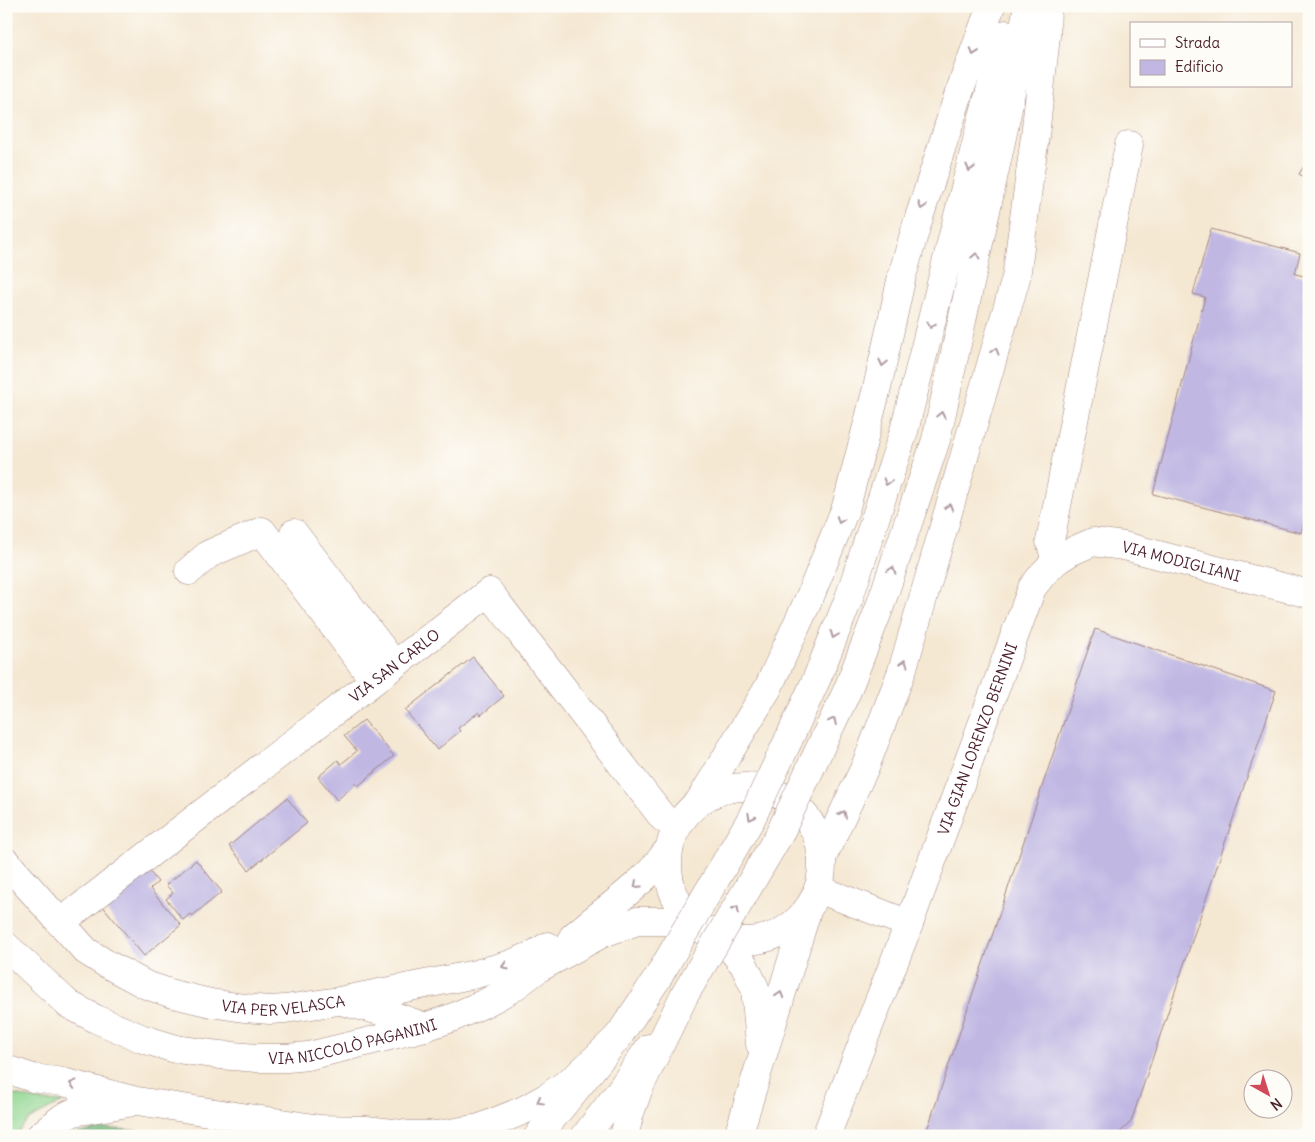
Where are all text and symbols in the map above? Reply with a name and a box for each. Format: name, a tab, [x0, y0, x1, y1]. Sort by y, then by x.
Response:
legend	[1130, 22, 1292, 88]
text: Strada	[1175, 33, 1220, 52]
one-way arrow	[970, 47, 980, 56]
text: Edificio	[1175, 57, 1223, 76]
one-way arrow	[966, 163, 976, 171]
one-way arrow	[918, 201, 928, 210]
one-way arrow	[970, 252, 981, 261]
one-way arrow	[926, 321, 937, 330]
one-way arrow	[989, 348, 999, 356]
one-way arrow	[878, 359, 889, 368]
one-way arrow	[935, 410, 946, 419]
one-way arrow	[883, 477, 893, 486]
one-way arrow	[944, 504, 954, 512]
one-way arrow	[836, 515, 846, 524]
street label: VIA MODIGLIANI	[1120, 536, 1243, 585]
one-way arrow	[887, 566, 897, 574]
street label: VIA SAN CARLO	[345, 624, 443, 706]
one-way arrow	[830, 630, 840, 639]
street label: VIA GIAN LORENZO BERNINI	[933, 640, 1021, 838]
one-way arrow	[899, 660, 909, 668]
one-way arrow	[827, 717, 837, 726]
one-way arrow	[837, 810, 847, 819]
one-way arrow	[747, 812, 757, 821]
one-way arrow	[633, 879, 642, 888]
one-way arrow	[729, 905, 739, 914]
one-way arrow	[501, 960, 509, 970]
street label: VIA PER VELASCA	[220, 990, 347, 1020]
one-way arrow	[775, 992, 785, 1000]
street label: VIA NICCOLÒ PAGANINI	[268, 1014, 439, 1068]
north arrow	[1242, 1070, 1292, 1120]
one-way arrow	[69, 1080, 77, 1090]
one-way arrow	[536, 1094, 545, 1104]
text: N	[1267, 1094, 1286, 1114]

